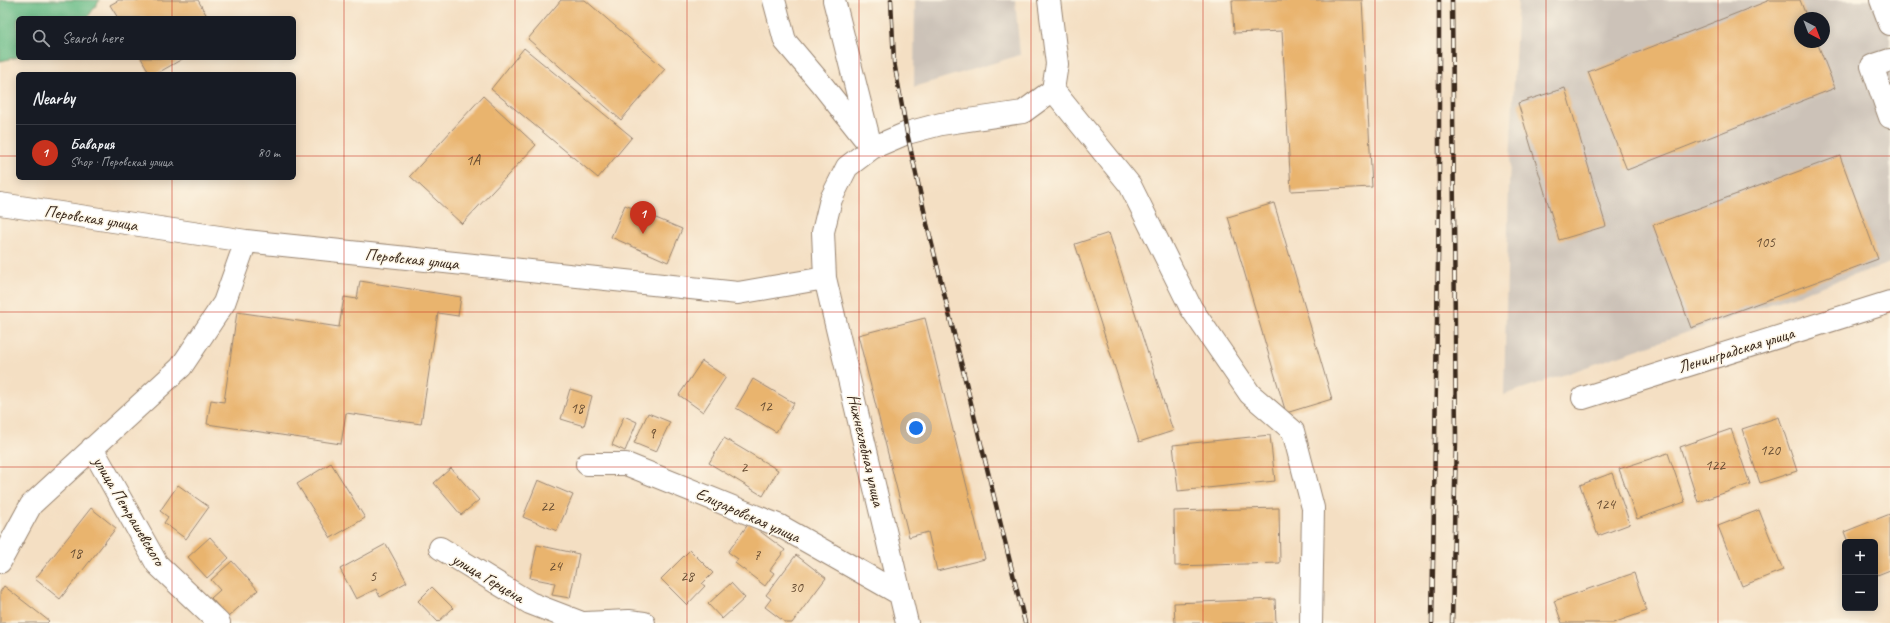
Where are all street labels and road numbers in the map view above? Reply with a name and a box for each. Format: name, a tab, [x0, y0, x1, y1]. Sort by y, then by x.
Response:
street label: Перовская улица	[43, 200, 141, 236]
street label: Перовская улица	[364, 244, 461, 275]
street label: Ленинградская улица	[1675, 322, 1798, 378]
street label: Нижнехлебная улица	[843, 392, 889, 509]
street label: улица Петрашевского	[88, 452, 171, 571]
street label: Елизаровская улица	[692, 483, 804, 549]
street label: улица Герцена	[447, 548, 530, 609]

